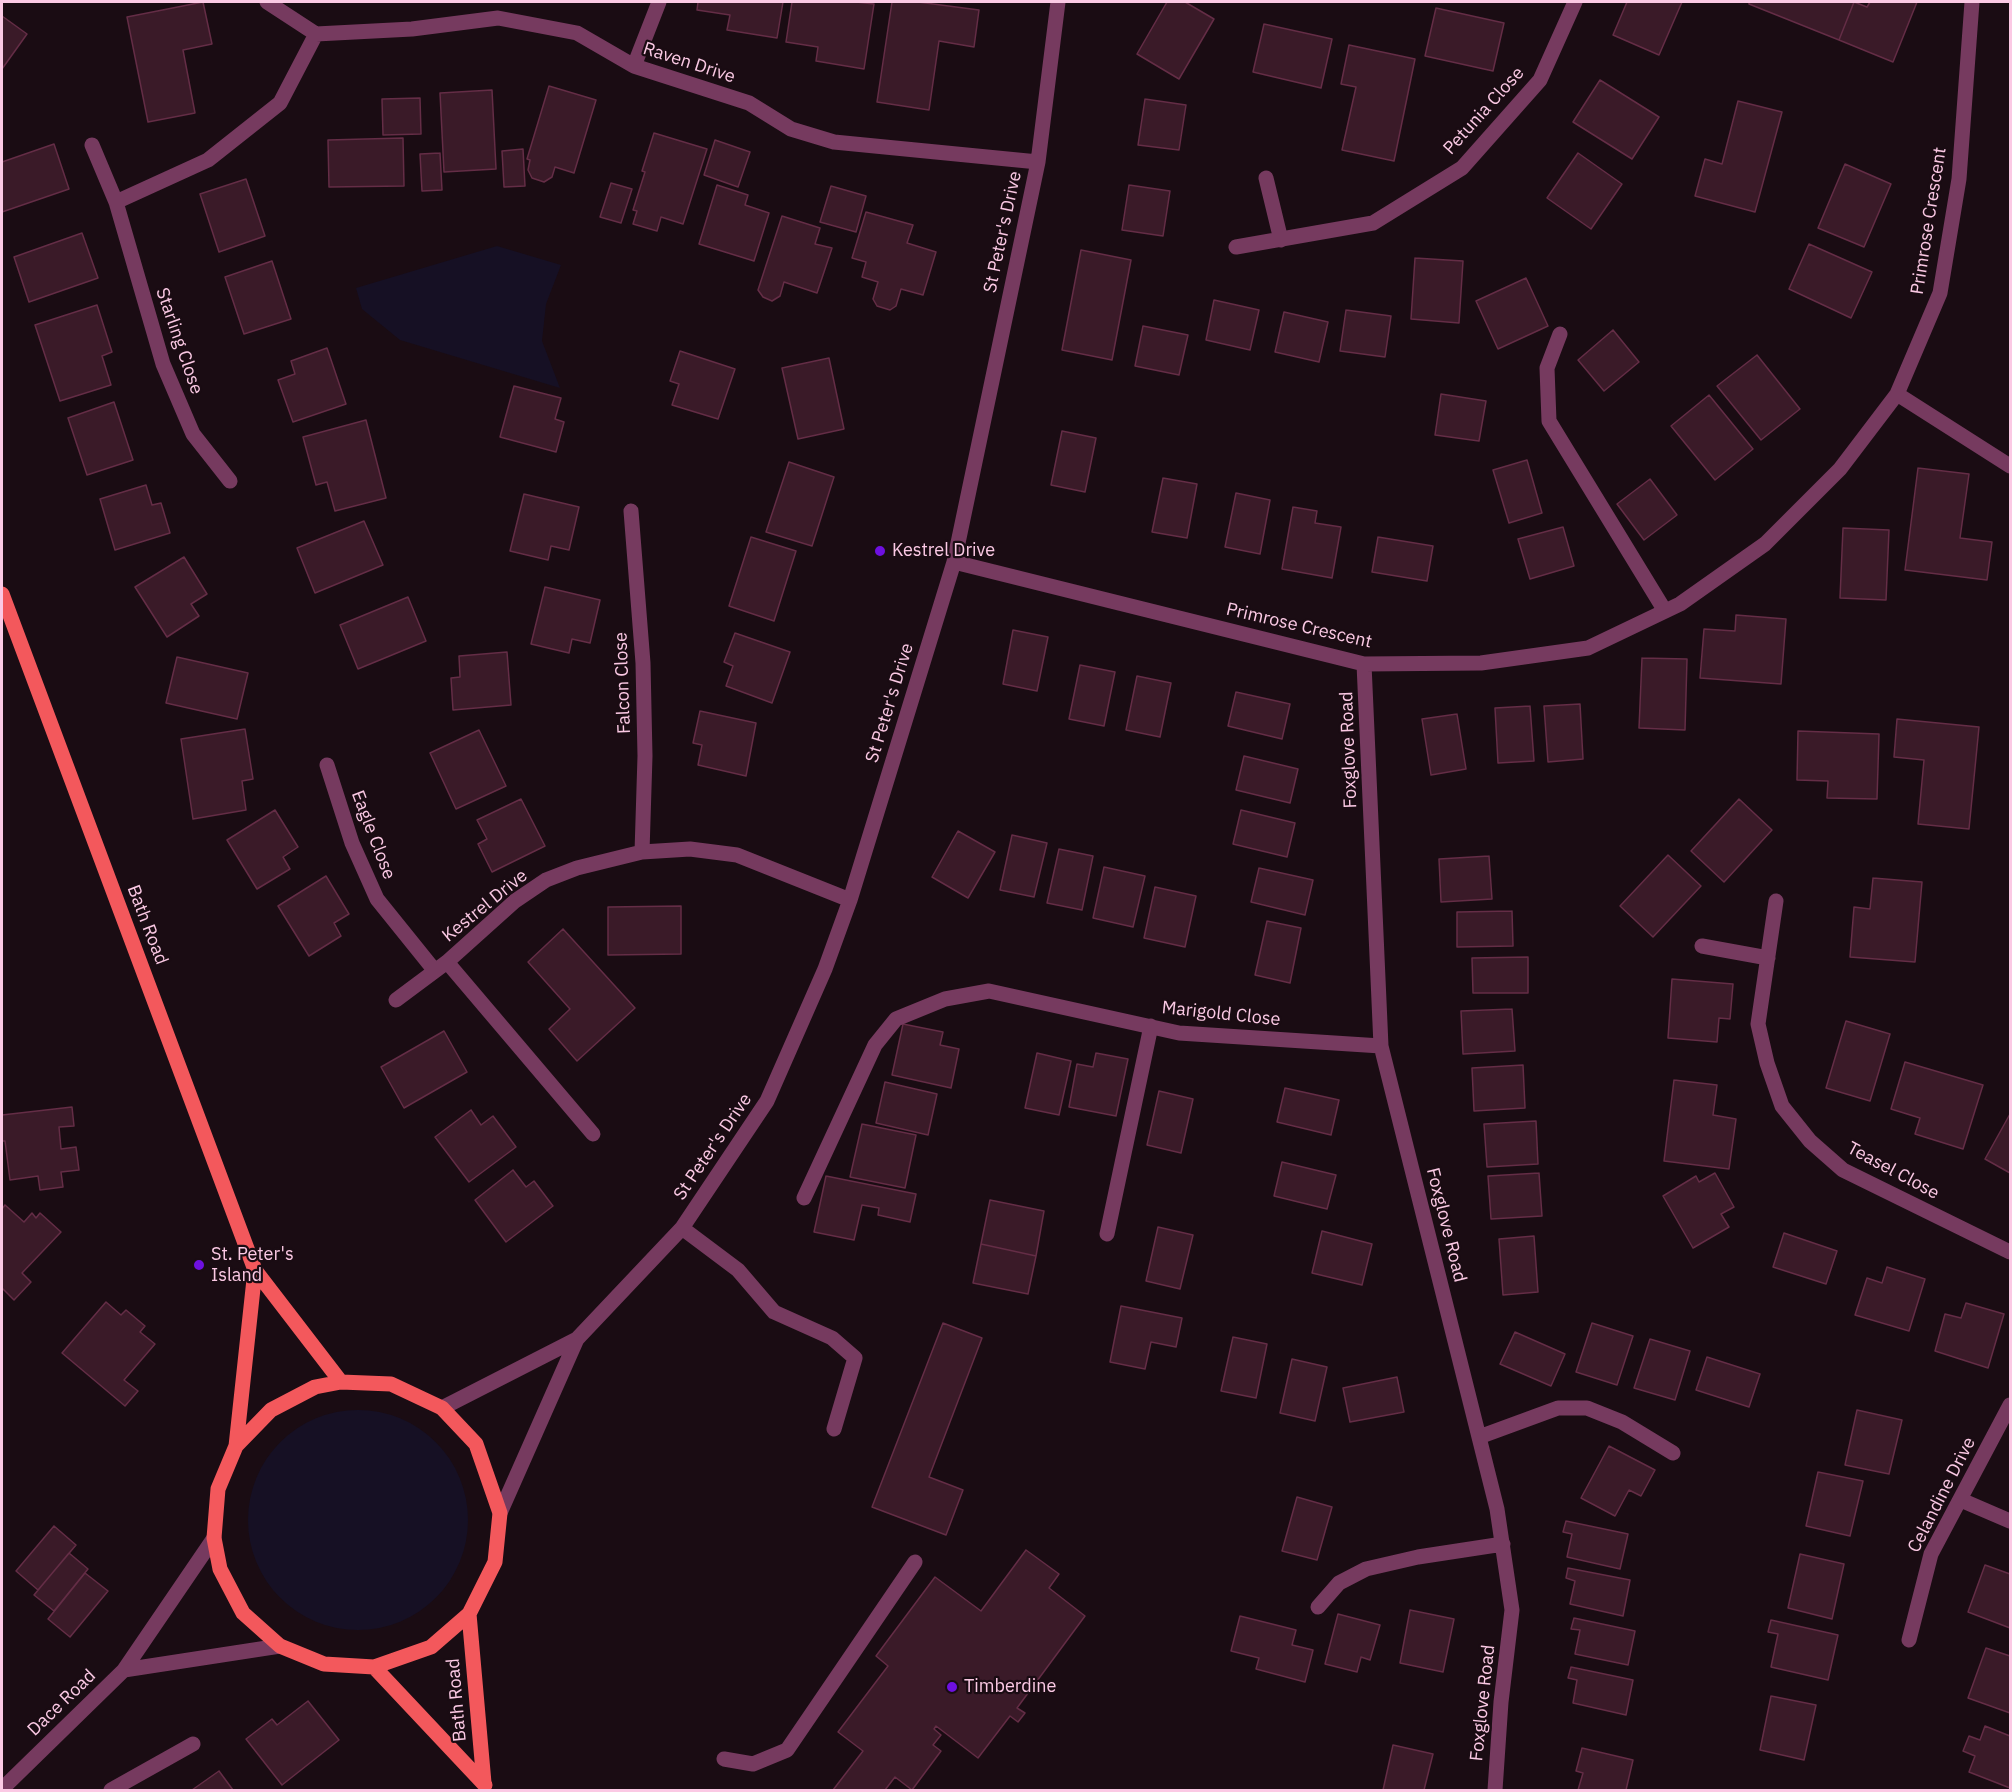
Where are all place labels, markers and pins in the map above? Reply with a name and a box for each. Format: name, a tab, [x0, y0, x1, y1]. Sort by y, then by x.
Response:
place label: Kestrel Drive	[892, 540, 995, 562]
marker: Kestrel Drive	[873, 544, 887, 558]
place label: St. Peter's Island	[211, 1244, 294, 1286]
marker: St. Peter's Island	[192, 1258, 206, 1272]
place label: Timberdine	[964, 1676, 1056, 1698]
marker: Timberdine	[945, 1680, 959, 1694]

